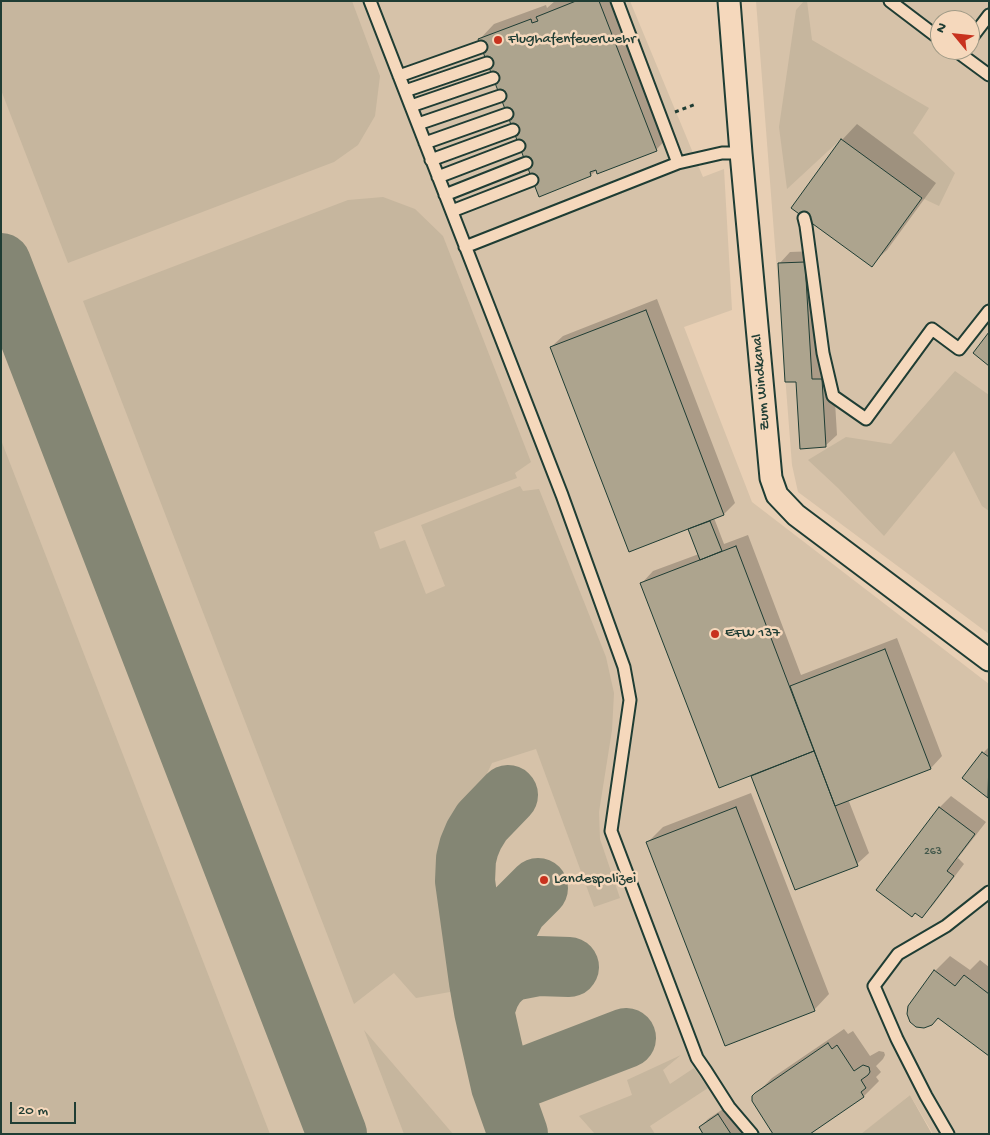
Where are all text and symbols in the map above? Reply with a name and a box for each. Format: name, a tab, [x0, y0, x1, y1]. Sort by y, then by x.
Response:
north arrow	[930, 10, 980, 60]
text: N	[933, 20, 952, 36]
place label: Flughafenfeuerwehr	[508, 31, 636, 49]
marker: Flughafenfeuerwehr	[492, 34, 504, 46]
street label: Zum Windkanal	[749, 333, 775, 431]
place label: EFW 137	[725, 625, 780, 643]
marker: EFW 137	[709, 628, 721, 640]
house number: 263	[924, 845, 942, 859]
place label: Landespolizei	[554, 871, 636, 889]
marker: Landespolizei	[538, 874, 550, 886]
scale bar	[12, 1092, 79, 1124]
text: 20 m	[18, 1102, 48, 1120]

